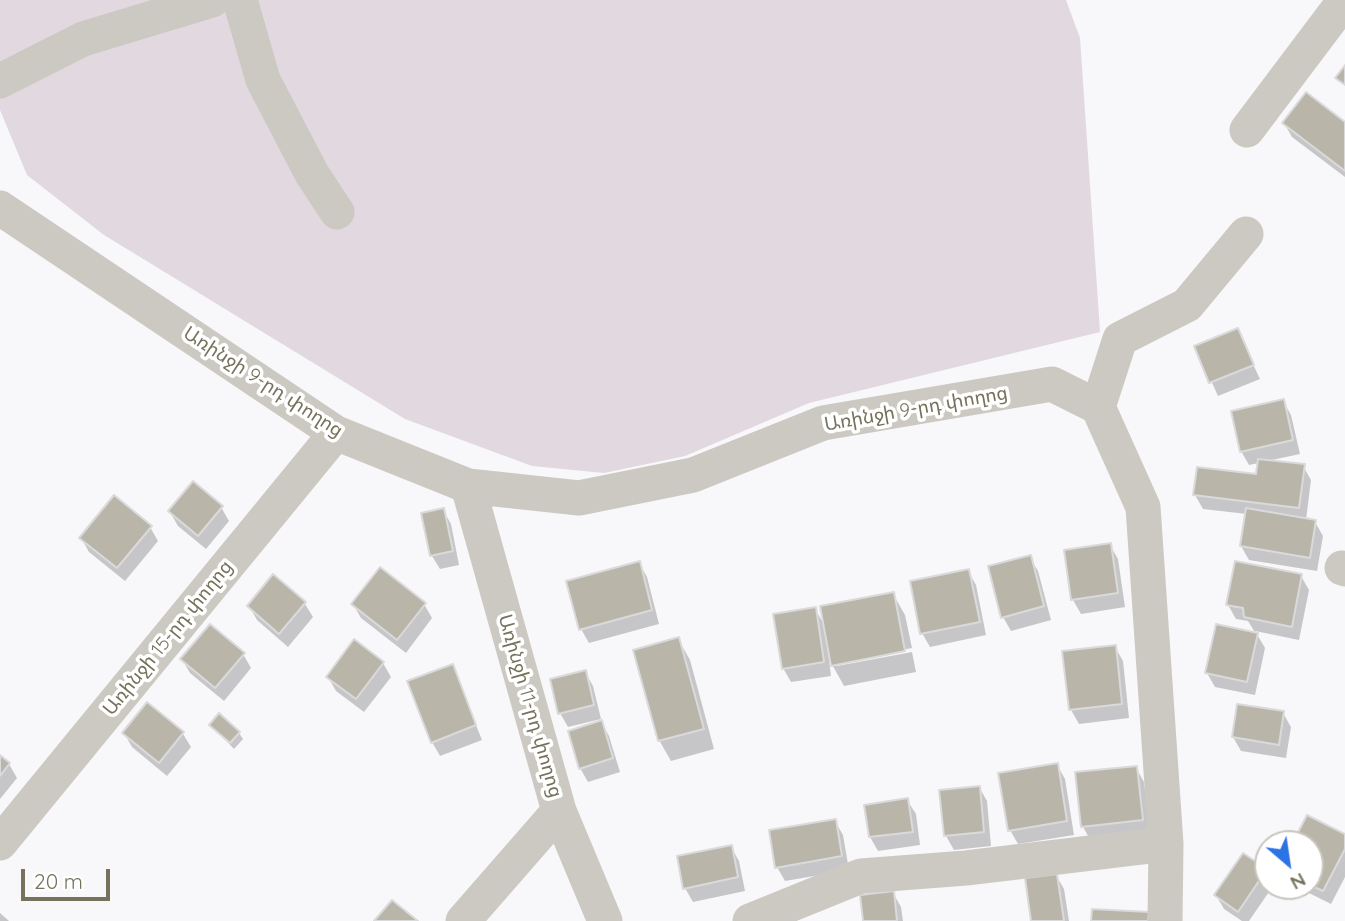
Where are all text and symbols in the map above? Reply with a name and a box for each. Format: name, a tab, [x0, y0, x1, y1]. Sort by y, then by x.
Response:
street label: Առինջի 9-րդ փողոց	[179, 322, 347, 442]
street label: Առինջի 9-րդ փողոց	[822, 382, 1010, 436]
street label: Առինջի 15-րդ փողոց	[98, 556, 238, 720]
street label: Առինջի 11-րդ փողոց	[493, 612, 567, 800]
north arrow	[1254, 830, 1324, 900]
scale bar	[24, 855, 114, 899]
text: 20 m	[34, 868, 83, 894]
text: N	[1286, 868, 1310, 895]

